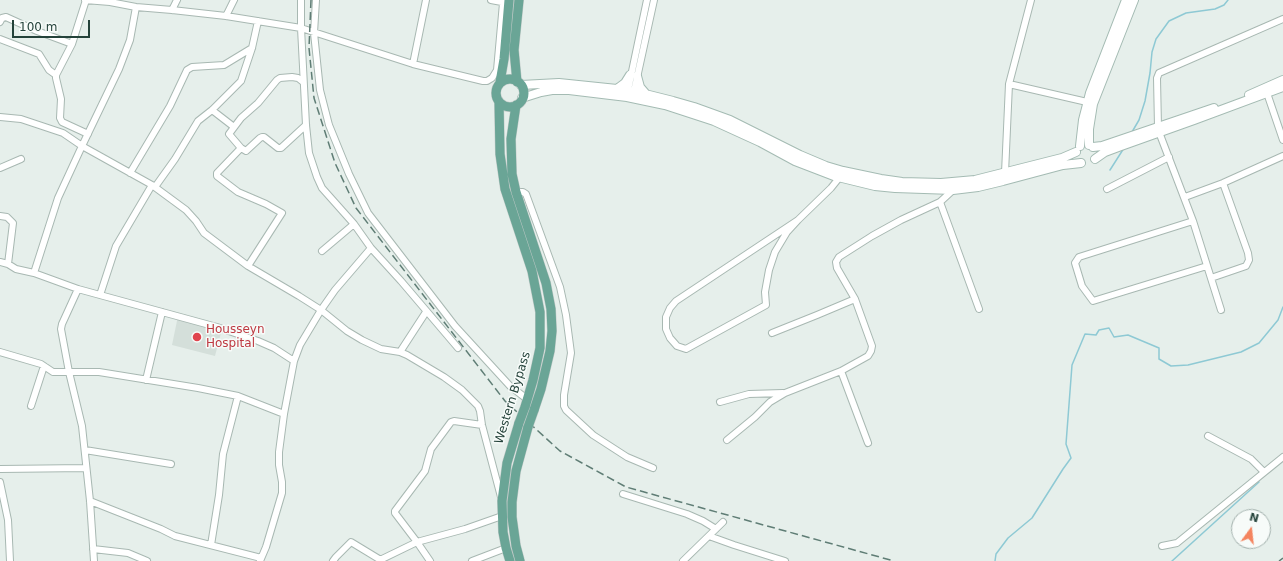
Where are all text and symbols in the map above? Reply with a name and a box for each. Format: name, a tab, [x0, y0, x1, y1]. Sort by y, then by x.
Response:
scale bar	[14, 12, 92, 38]
text: 100 m	[19, 20, 57, 34]
place label: Housseyn Hospital	[206, 323, 265, 351]
marker: Housseyn Hospital	[191, 331, 203, 343]
street label: Western Bypass	[492, 350, 534, 446]
north arrow	[1231, 509, 1271, 549]
text: N	[1248, 510, 1260, 525]

